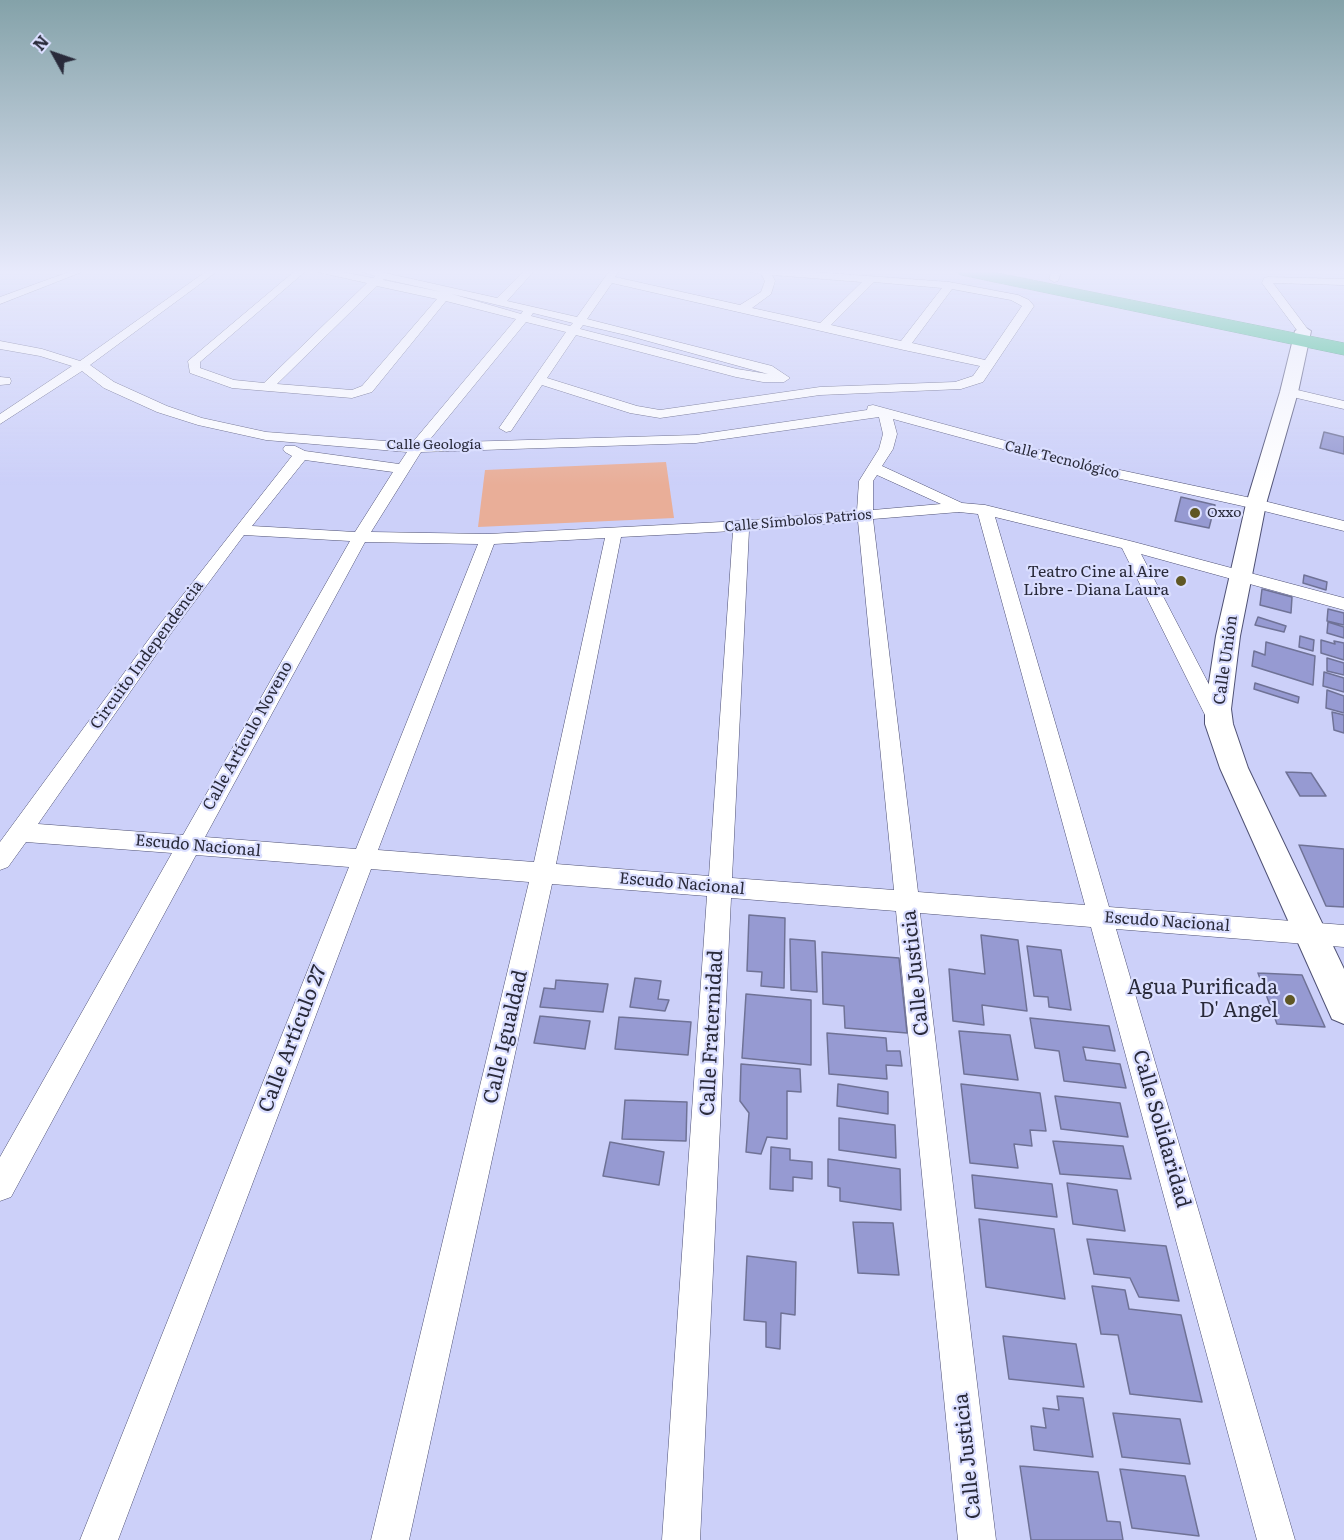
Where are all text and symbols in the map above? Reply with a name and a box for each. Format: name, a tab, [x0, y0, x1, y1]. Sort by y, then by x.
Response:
north arrow	[24, 24, 84, 84]
text: N	[27, 30, 54, 55]
street label: Calle Geología	[386, 437, 482, 453]
street label: Calle Tecnológico	[1003, 438, 1121, 482]
place label: Oxxo	[1207, 505, 1242, 521]
street label: Calle Símbolos Patrios	[724, 506, 872, 536]
marker: Oxxo	[1188, 506, 1202, 520]
place label: Teatro Cine al Aire Libre - Diana Laura	[1023, 562, 1169, 600]
marker: Teatro Cine al Aire Libre - Diana Laura	[1174, 574, 1188, 588]
street label: Circuito Independencia	[87, 577, 207, 733]
street label: Calle Unión	[1210, 614, 1242, 706]
street label: Calle Artículo Noveno	[199, 658, 297, 814]
street label: Escudo Nacional	[134, 831, 262, 861]
street label: Escudo Nacional	[618, 869, 746, 899]
street label: Escudo Nacional	[1104, 908, 1230, 936]
street label: Calle Justicia	[897, 909, 935, 1037]
street label: Calle Fraternidad	[696, 949, 728, 1117]
street label: Calle Artículo 27	[254, 962, 332, 1116]
street label: Calle Igualdad	[479, 968, 533, 1106]
place label: Agua Purificada D' Angel	[1127, 976, 1278, 1023]
marker: Agua Purificada D' Angel	[1283, 993, 1297, 1007]
street label: Calle Solidaridad	[1127, 1047, 1195, 1211]
street label: Calle Justicia	[949, 1392, 987, 1520]

